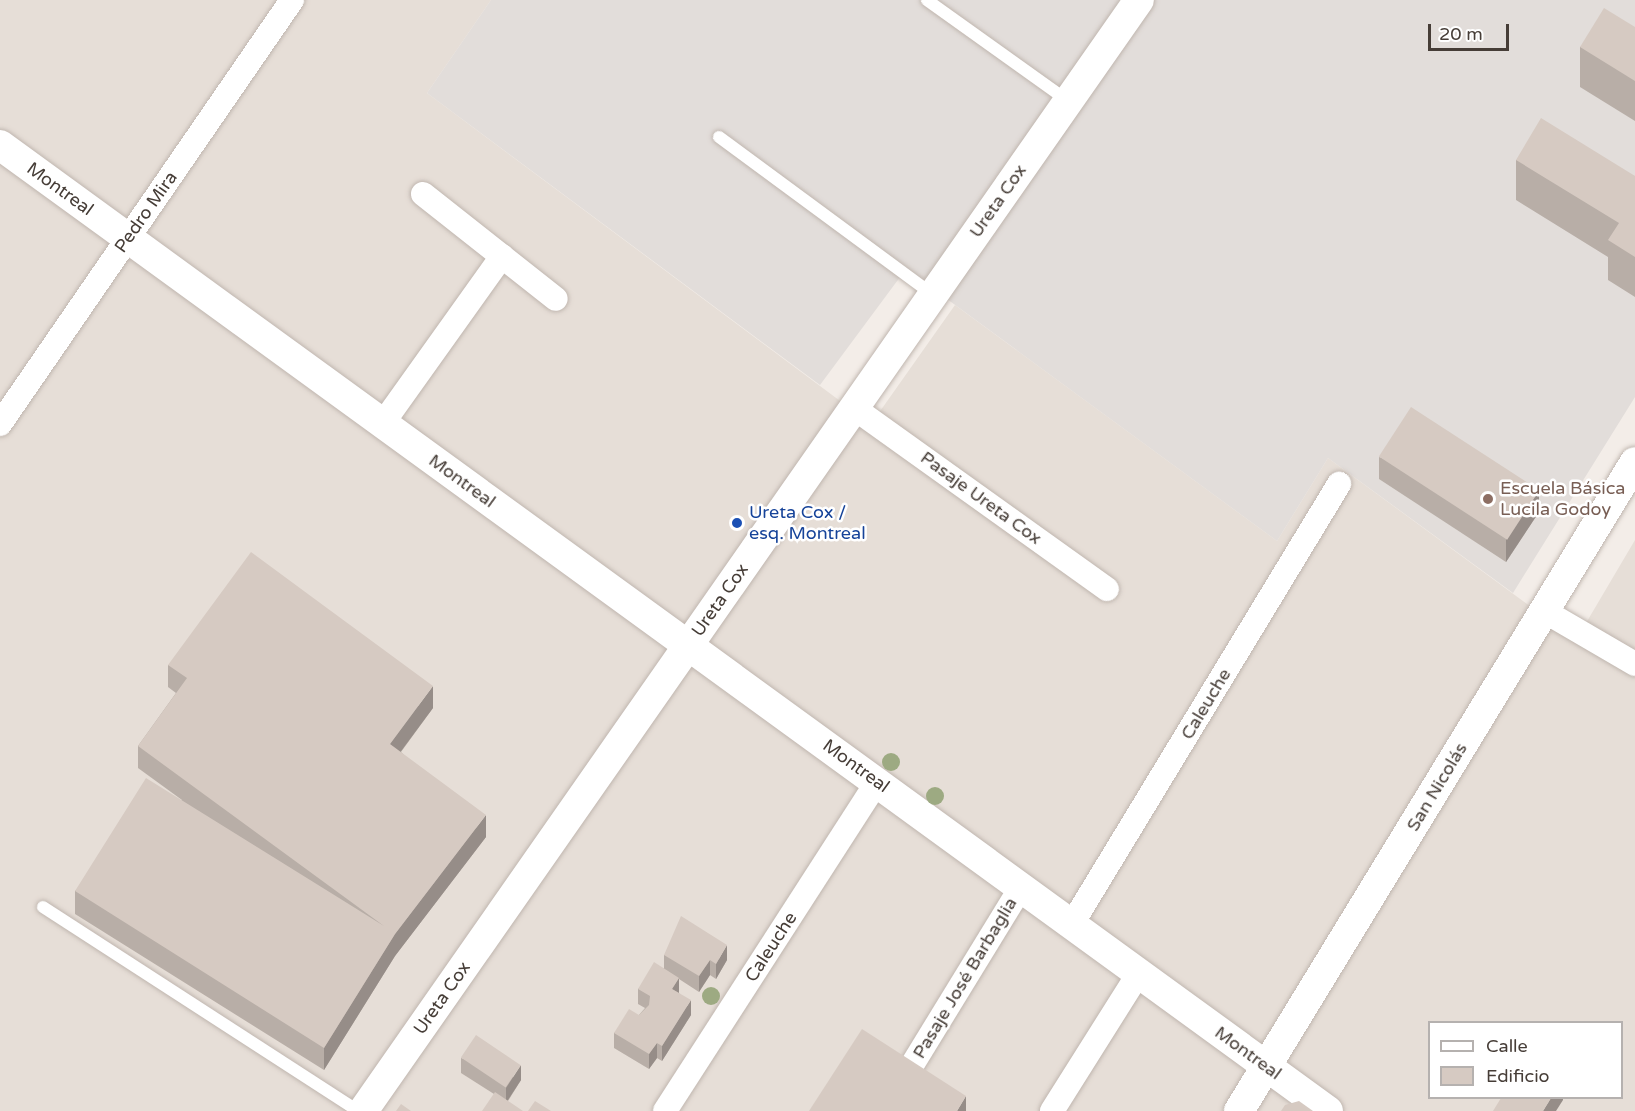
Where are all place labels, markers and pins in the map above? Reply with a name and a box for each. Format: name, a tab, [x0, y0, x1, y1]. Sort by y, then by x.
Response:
place label: Escuela Básica Lucila Godoy	[1500, 478, 1625, 520]
marker: Escuela Básica Lucila Godoy	[1481, 492, 1495, 506]
place label: Ureta Cox / esq. Montreal	[749, 502, 866, 544]
marker: Ureta Cox / esq. Montreal	[730, 516, 744, 530]

